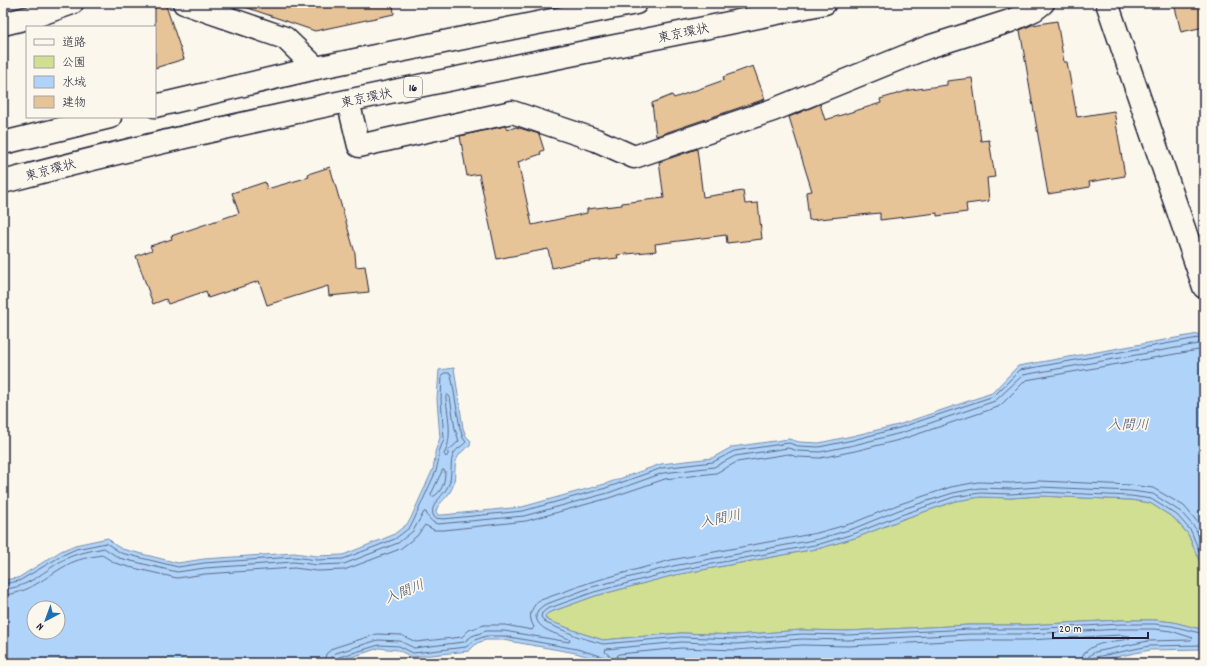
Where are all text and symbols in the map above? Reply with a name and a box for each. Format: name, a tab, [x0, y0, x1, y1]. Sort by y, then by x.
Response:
street label: 東京環状	[656, 20, 711, 49]
legend	[26, 26, 156, 118]
text: 道路	[62, 35, 86, 52]
text: 公園	[62, 55, 86, 72]
text: 水域	[62, 75, 86, 92]
road number: 16	[404, 77, 422, 97]
street label: 東京環状	[339, 85, 394, 114]
text: 建物	[62, 95, 86, 112]
street label: 東京環状	[23, 156, 78, 187]
water label: 入間川	[1107, 416, 1149, 436]
water label: 入間川	[698, 506, 743, 534]
water label: 入間川	[382, 576, 428, 610]
north arrow	[26, 600, 66, 640]
scale bar	[1053, 614, 1148, 640]
text: N	[33, 618, 48, 634]
text: 20 m	[1059, 621, 1082, 638]

